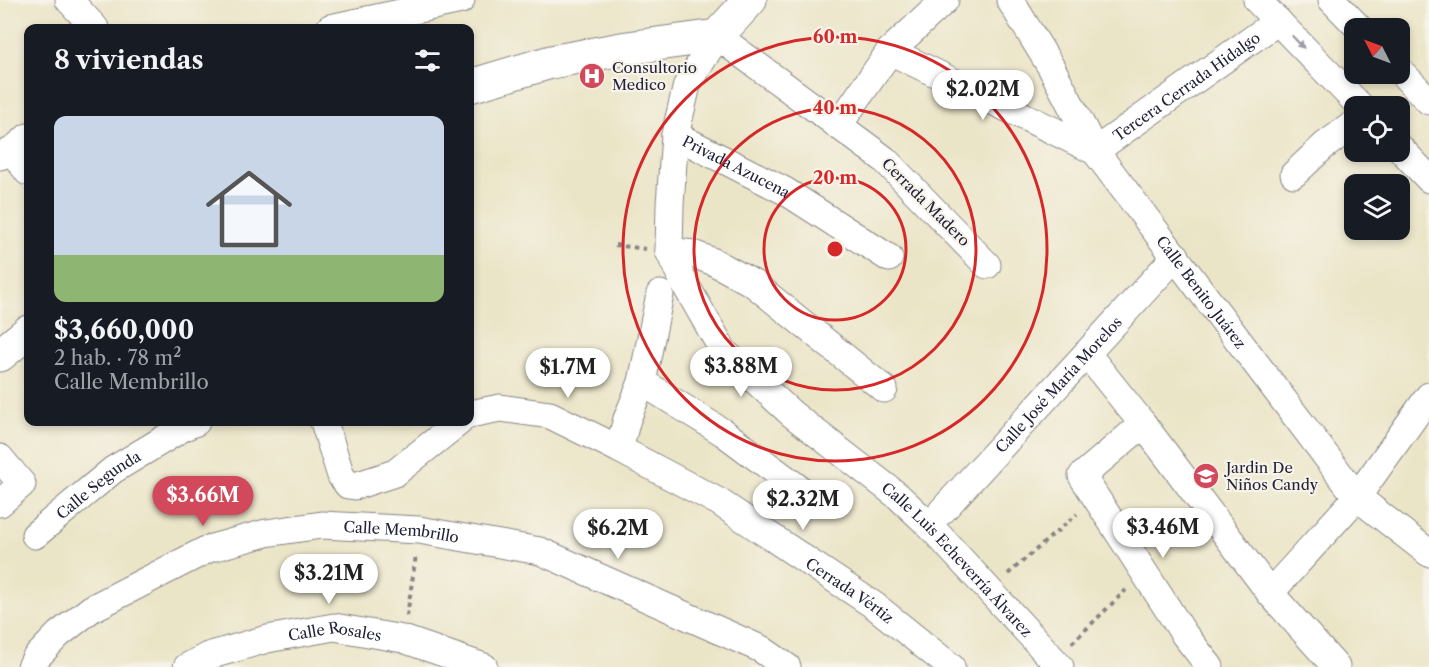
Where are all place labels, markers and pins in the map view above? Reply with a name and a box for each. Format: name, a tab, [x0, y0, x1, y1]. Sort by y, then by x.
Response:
place label: Consultorio Medico	[612, 58, 697, 94]
hospital icon: Consultorio Medico	[577, 61, 607, 91]
pin: $2.02M	[934, 70, 1032, 121]
centre of rings	[825, 239, 845, 259]
pin: $3.88M	[692, 347, 790, 398]
pin: $1.7M	[526, 348, 610, 399]
place label: Jardin De Niños Candy	[1224, 458, 1319, 494]
school or university icon: Jardin De Niños Candy	[1191, 461, 1221, 491]
pin: $3.66M	[154, 476, 252, 527]
pin: $2.32M	[754, 480, 852, 531]
pin: $3.46M	[1114, 508, 1212, 559]
pin: $6.2M	[576, 509, 660, 560]
pin: $3.21M	[280, 554, 378, 605]

